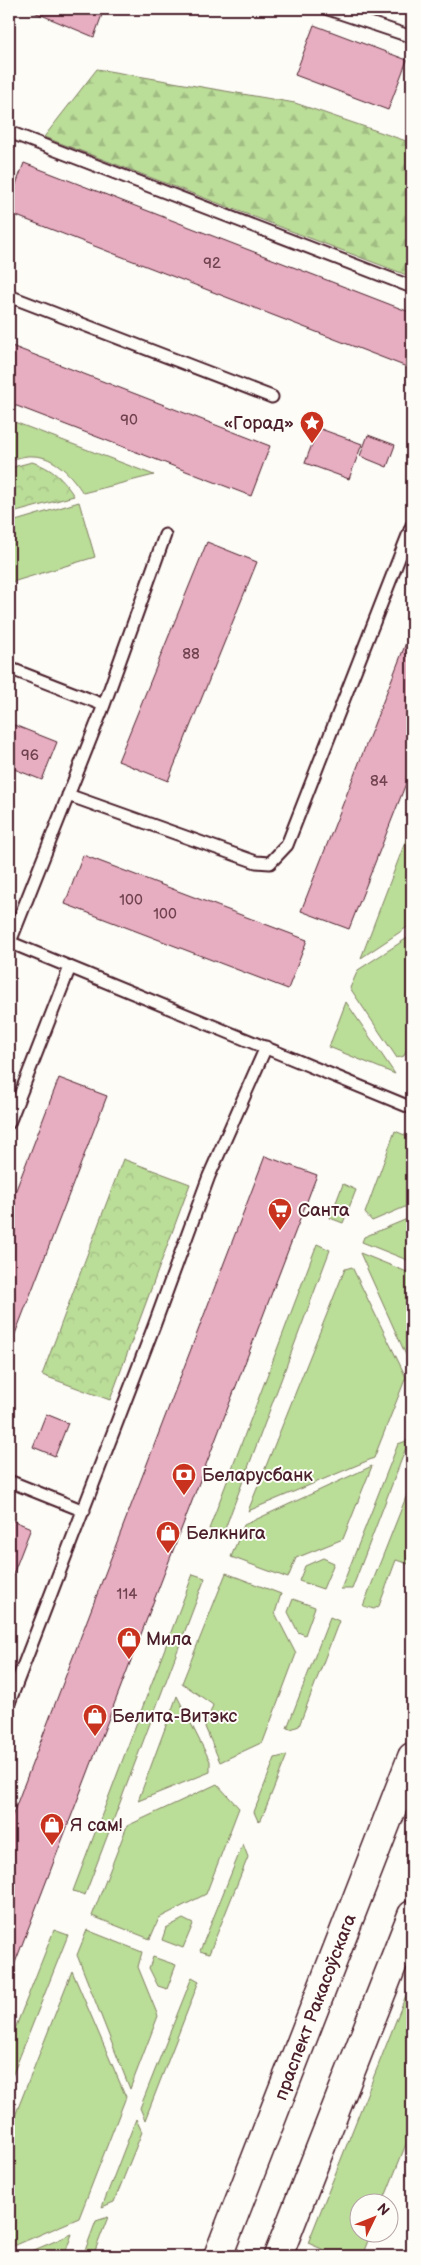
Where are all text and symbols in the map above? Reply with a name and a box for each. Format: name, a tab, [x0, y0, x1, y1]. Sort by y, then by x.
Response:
house number: 92	[203, 254, 221, 273]
place icon: «Горад»	[299, 410, 325, 444]
house number: 90	[120, 411, 138, 430]
place label: «Горад»	[223, 413, 294, 434]
house number: 88	[182, 645, 200, 664]
house number: 96	[21, 746, 39, 765]
house number: 84	[370, 772, 388, 791]
house number: 100	[119, 891, 143, 910]
house number: 100	[153, 905, 177, 924]
supermarket icon: Санта	[267, 1197, 293, 1231]
place label: Санта	[298, 1200, 350, 1221]
bank icon: Беларусбанк	[171, 1462, 197, 1496]
place label: Беларусбанк	[202, 1465, 313, 1486]
shop icon: Белкнига	[155, 1520, 181, 1554]
place label: Белкнига	[186, 1523, 266, 1544]
house number: 114	[117, 1585, 137, 1604]
shop icon: Мила	[116, 1626, 142, 1660]
place label: Мила	[146, 1629, 192, 1650]
shop icon: Белита-Витэкс	[82, 1703, 108, 1737]
place label: Белита-Витэкс	[112, 1706, 237, 1727]
shop icon: Я сам!	[39, 1812, 65, 1846]
place label: Я сам!	[70, 1815, 123, 1836]
street label: праспект Ракасоўскага	[270, 1911, 361, 2103]
north arrow	[348, 2192, 398, 2242]
text: N	[373, 2200, 393, 2219]

